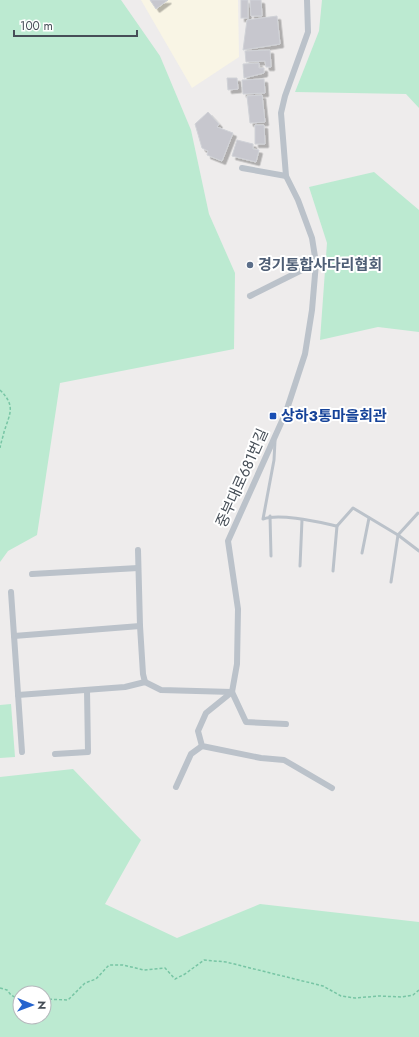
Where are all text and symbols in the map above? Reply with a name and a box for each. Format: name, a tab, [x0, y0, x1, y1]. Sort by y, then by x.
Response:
scale bar	[14, 12, 137, 38]
text: 100 m	[20, 17, 53, 35]
place label: 경기통합사다리협회	[258, 254, 382, 276]
marker: 경기통합사다리협회	[245, 260, 255, 270]
place label: 상하3통마을회관	[281, 405, 387, 427]
marker: 상하3통마을회관	[268, 411, 278, 421]
street label: 중부대로681번길	[210, 425, 274, 531]
north arrow	[12, 985, 52, 1025]
text: N	[34, 1001, 50, 1010]

